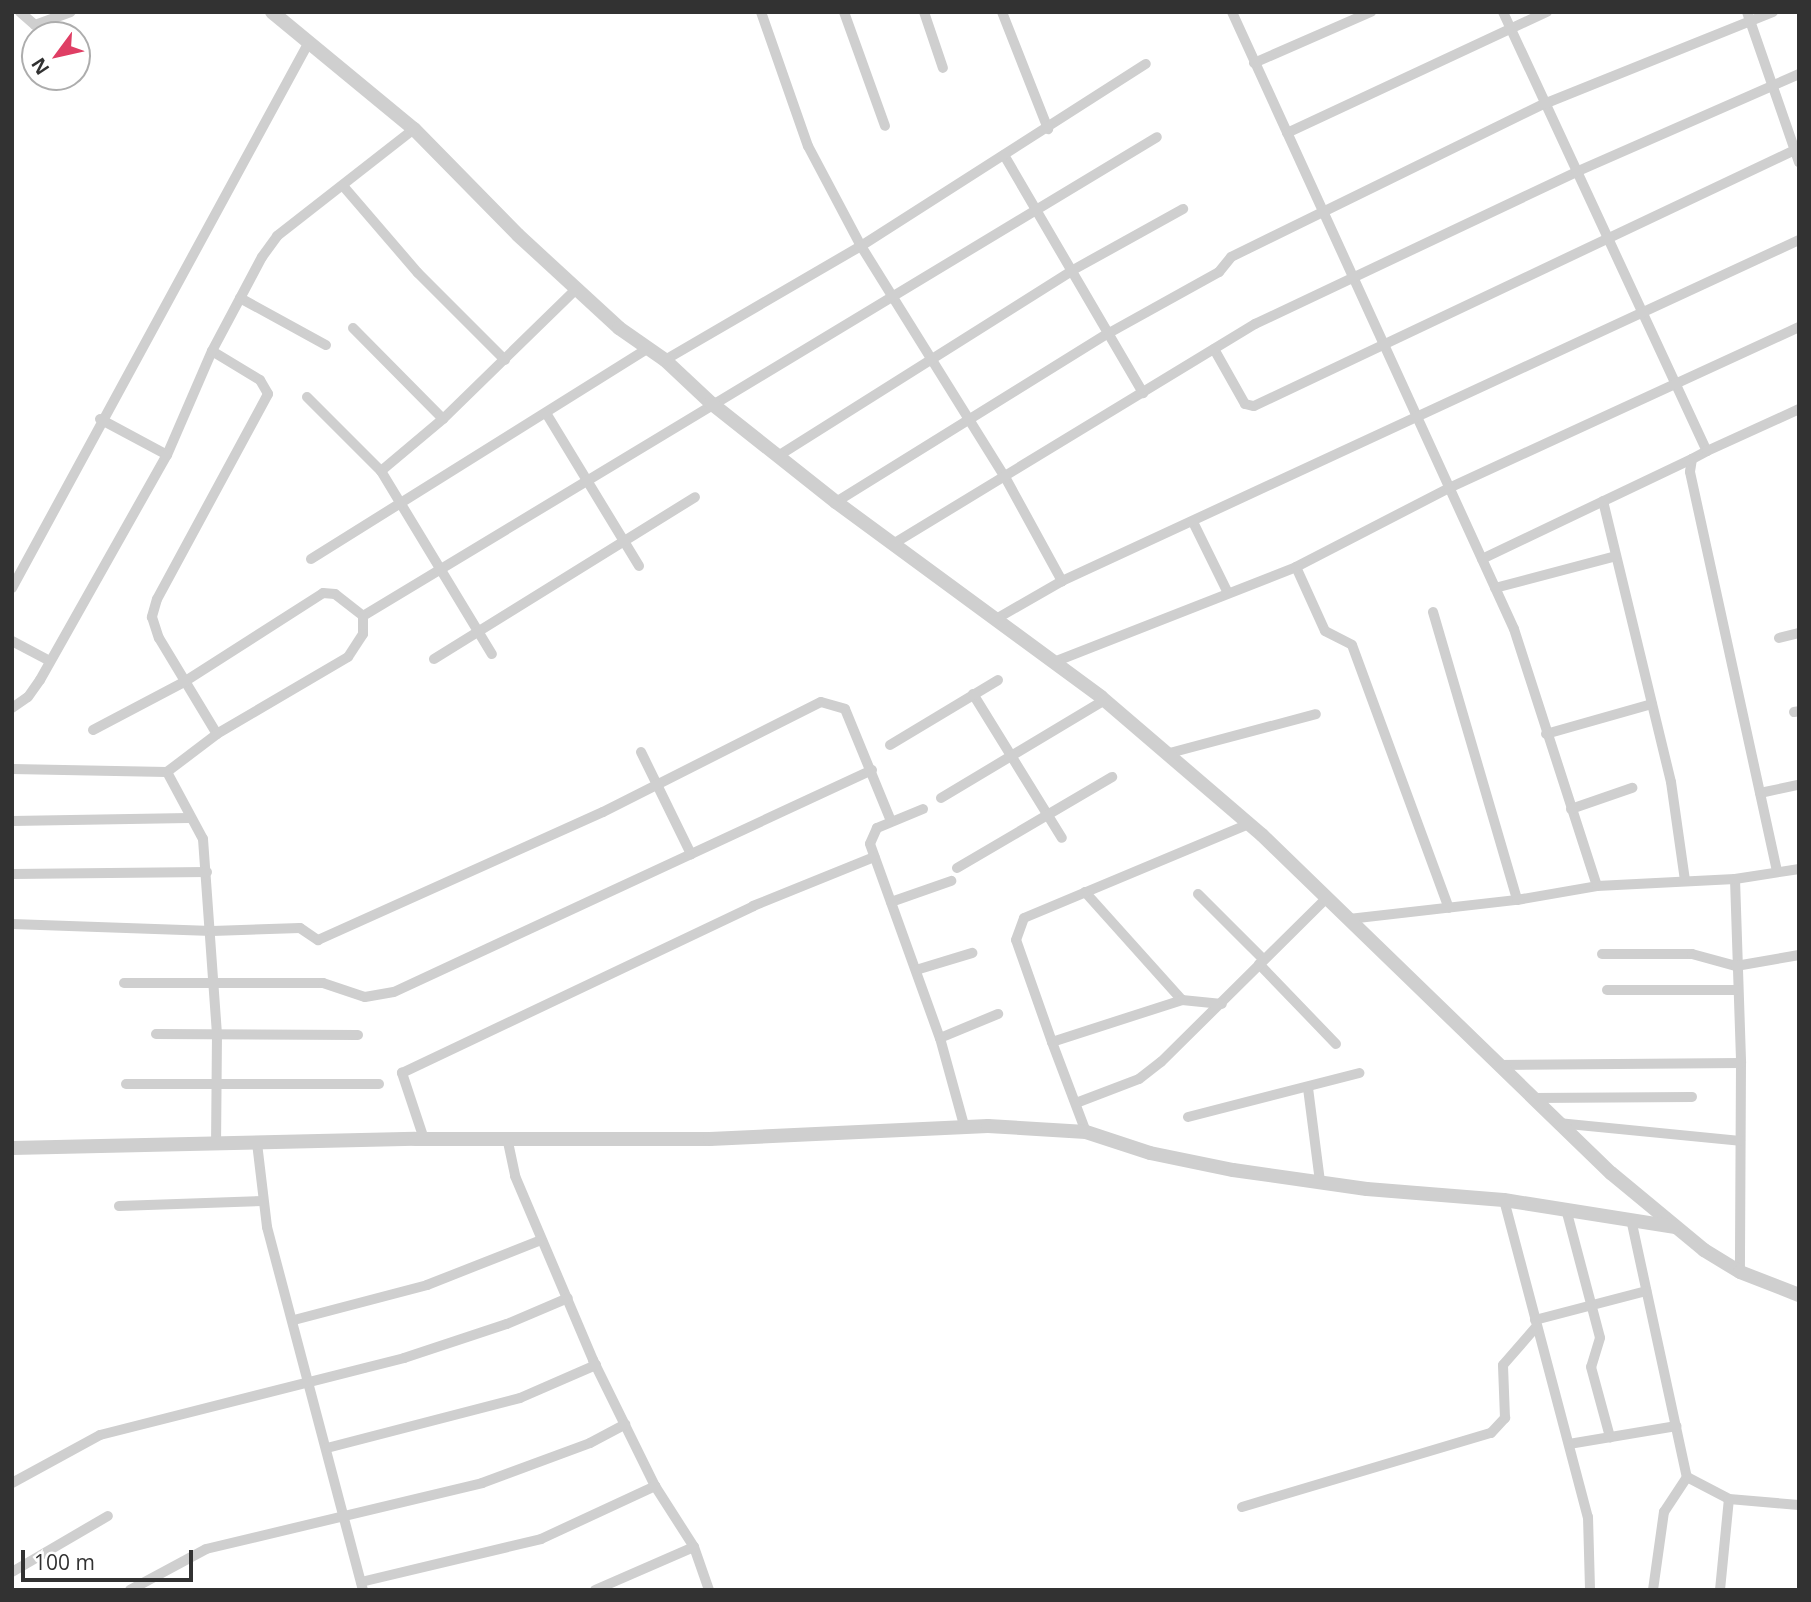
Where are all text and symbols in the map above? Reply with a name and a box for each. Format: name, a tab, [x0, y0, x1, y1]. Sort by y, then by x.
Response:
north arrow	[21, 21, 91, 91]
text: N	[25, 53, 55, 80]
scale bar	[24, 1536, 196, 1580]
text: 100 m	[34, 1548, 95, 1576]

